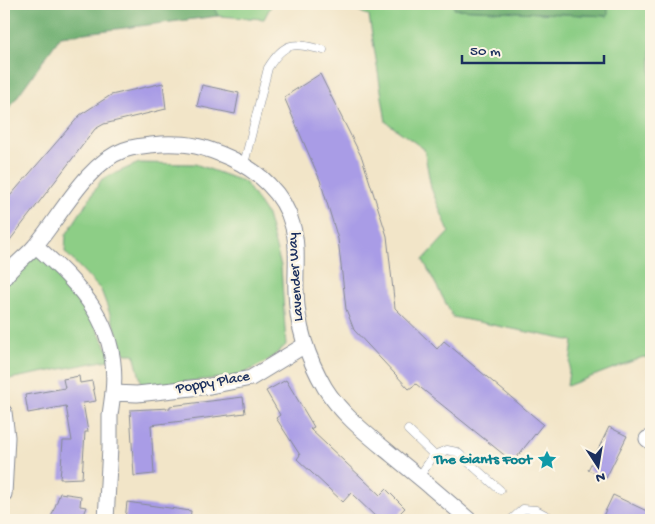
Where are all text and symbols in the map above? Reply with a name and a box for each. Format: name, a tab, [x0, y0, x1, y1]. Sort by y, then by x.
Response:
scale bar	[462, 32, 605, 64]
text: 50 m	[470, 43, 501, 61]
street label: Lavender Way	[284, 231, 308, 322]
street label: Poppy Place	[174, 368, 252, 399]
north arrow	[572, 442, 622, 492]
place icon: The Giants Foot	[536, 449, 558, 471]
place label: The Giants Foot	[433, 451, 534, 469]
text: N	[594, 467, 606, 486]

